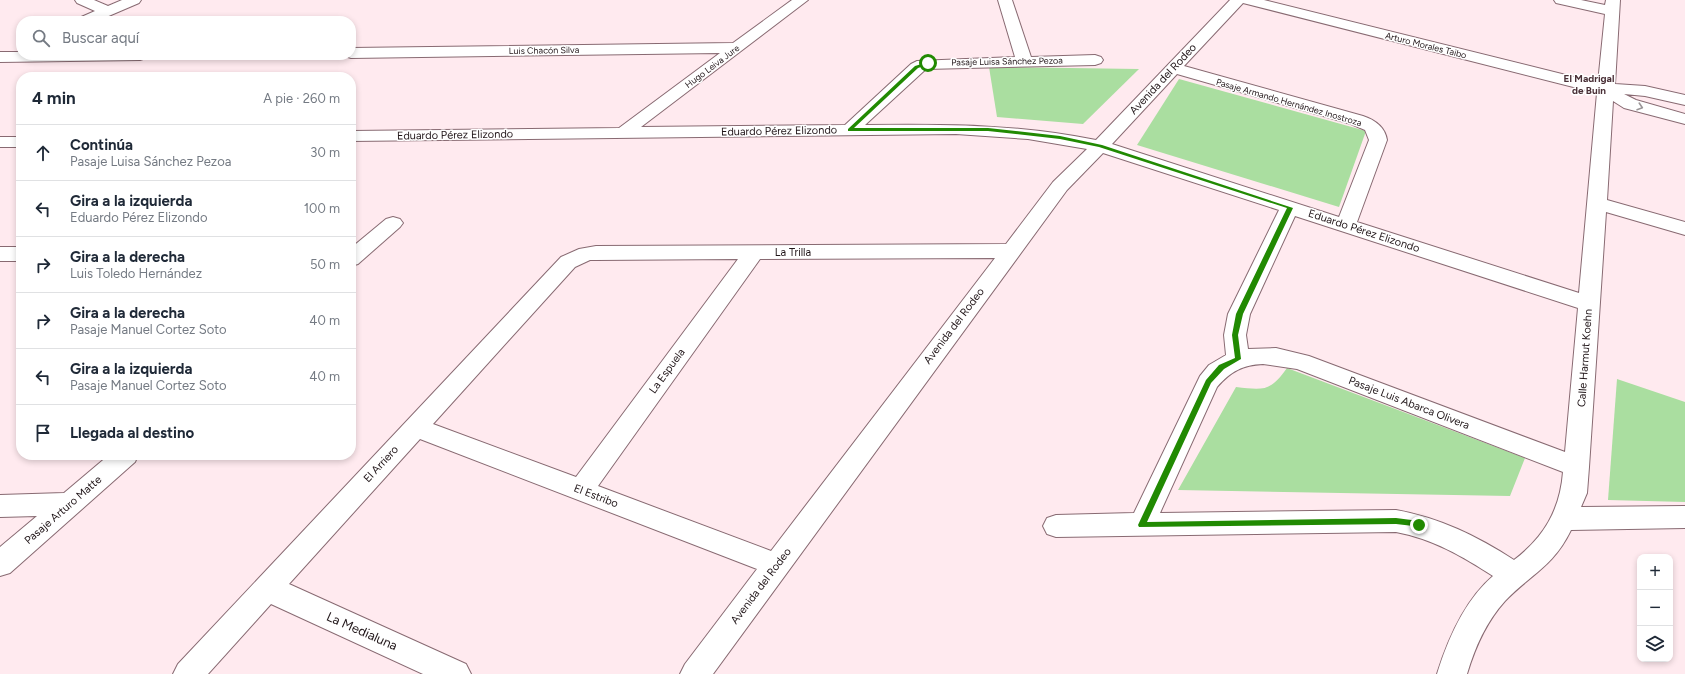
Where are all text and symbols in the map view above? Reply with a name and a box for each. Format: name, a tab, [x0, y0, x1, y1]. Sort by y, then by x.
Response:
search box	[16, 16, 356, 60]
icon: search	[30, 27, 52, 49]
text: Buscar aquí	[62, 29, 139, 47]
street label: Arturo Morales Taibo	[1384, 30, 1468, 60]
street label: Avenida del Rodeo	[1127, 41, 1199, 117]
street label: Hugo Leiva Jure	[683, 42, 741, 90]
street label: Luis Chacón Silva	[509, 44, 580, 56]
route start	[919, 54, 937, 72]
street label: Pasaje Luisa Sánchez Pezoa	[951, 55, 1063, 67]
district label: El Madrigal de Buin	[1564, 72, 1614, 97]
street label: Pasaje Armando Hernández Inostroza	[1215, 76, 1363, 128]
text: 4 min	[32, 88, 76, 108]
text: A pie · 260 m	[263, 91, 340, 106]
one-way arrow	[1636, 102, 1643, 111]
street label: Eduardo Pérez Elizondo	[721, 123, 837, 139]
street label: Eduardo Pérez Elizondo	[397, 127, 513, 143]
text: Continúa	[70, 136, 133, 154]
icon: ahead	[32, 142, 54, 164]
text: 30 m	[310, 145, 340, 160]
text: Pasaje Luisa Sánchez Pezoa	[70, 154, 231, 169]
text: Gira a la izquierda	[70, 192, 192, 210]
icon: left	[32, 198, 54, 220]
text: 100 m	[304, 201, 340, 216]
street label: Eduardo Pérez Elizondo	[1307, 207, 1421, 255]
text: Eduardo Pérez Elizondo	[70, 210, 207, 225]
street label: La Trilla	[775, 246, 811, 259]
text: Gira a la derecha	[70, 248, 185, 266]
icon: right	[32, 254, 54, 276]
text: 50 m	[310, 257, 340, 272]
text: Luis Toledo Hernández	[70, 266, 202, 281]
street label: Avenida del Rodeo	[921, 285, 987, 367]
text: Gira a la derecha	[70, 304, 185, 322]
street label: Calle Harmut Koehn	[1575, 308, 1595, 408]
icon: right	[32, 310, 54, 332]
text: 40 m	[309, 313, 340, 328]
text: Pasaje Manuel Cortez Soto	[70, 322, 227, 337]
street label: La Espuela	[646, 346, 688, 396]
text: Gira a la izquierda	[70, 360, 192, 378]
icon: left	[32, 366, 54, 388]
text: 40 m	[309, 369, 340, 384]
street label: Pasaje Luis Abarca Olivera	[1347, 374, 1471, 432]
text: Pasaje Manuel Cortez Soto	[70, 378, 227, 393]
icon: arrive	[32, 422, 54, 444]
text: Llegada al destino	[70, 424, 194, 442]
street label: El Arriero	[361, 443, 401, 485]
street label: Pasaje Arturo Matte	[22, 473, 104, 547]
street label: El Estribo	[572, 482, 620, 510]
route end	[1410, 516, 1428, 534]
street label: Avenida del Rodeo	[728, 545, 794, 627]
map controls	[1637, 554, 1673, 662]
button: +	[1637, 554, 1673, 590]
button: −	[1637, 590, 1673, 626]
street label: La Medialuna	[324, 609, 400, 653]
button: layers	[1637, 626, 1673, 662]

